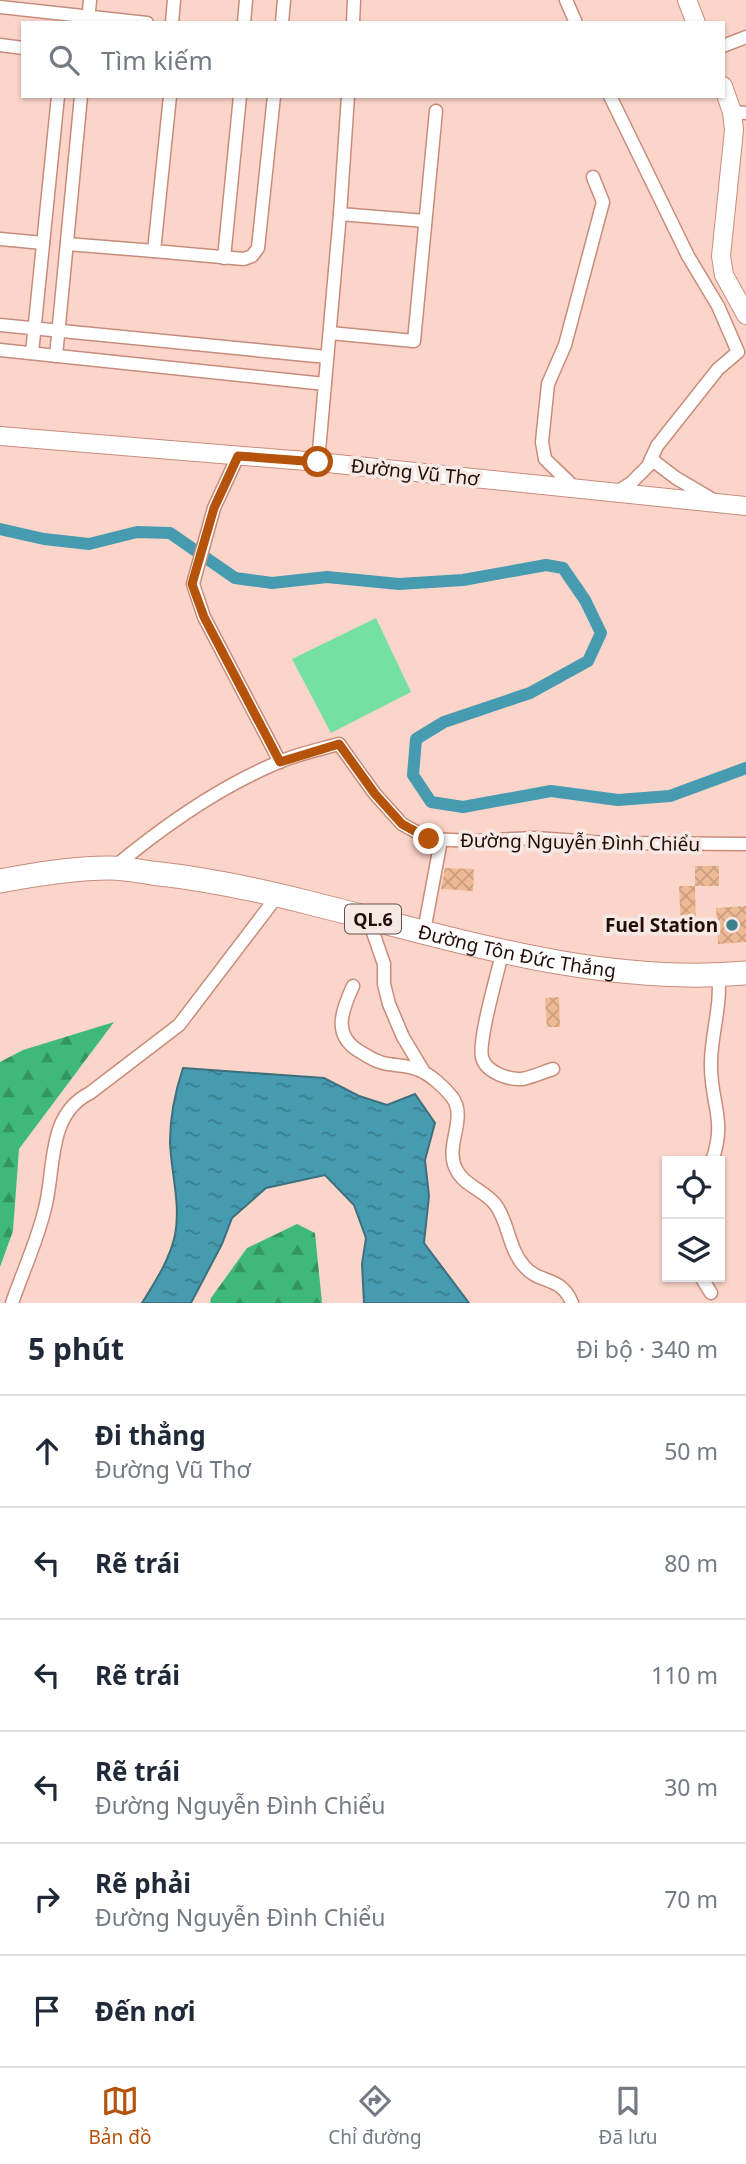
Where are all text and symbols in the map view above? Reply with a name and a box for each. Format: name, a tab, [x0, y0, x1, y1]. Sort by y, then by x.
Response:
search box	[21, 21, 725, 98]
icon: search	[45, 41, 83, 79]
text: Tìm kiếm	[101, 42, 213, 78]
route start	[302, 446, 333, 477]
street label: Đường Vũ Thơ	[350, 452, 482, 492]
route end	[413, 823, 444, 854]
street label: Đường Nguyễn Đình Chiểu	[460, 827, 700, 857]
road number: QL.6	[345, 904, 401, 934]
place label: Fuel Station	[605, 912, 718, 938]
marker: Fuel Station	[724, 917, 740, 933]
street label: Đường Tôn Đức Thắng	[415, 918, 617, 983]
map controls	[662, 1156, 725, 1282]
button: locate	[662, 1156, 725, 1219]
button: layers	[662, 1219, 725, 1282]
text: 5 phút	[28, 1328, 124, 1369]
text: Đi bộ · 340 m	[576, 1333, 718, 1365]
text: Đi thẳng	[95, 1417, 206, 1453]
icon: ahead	[28, 1432, 66, 1470]
text: 50 m	[664, 1435, 718, 1467]
text: Đường Vũ Thơ	[95, 1453, 251, 1485]
icon: left	[28, 1544, 66, 1582]
text: Rẽ trái	[95, 1545, 180, 1581]
text: 80 m	[664, 1547, 718, 1579]
icon: left	[28, 1656, 66, 1694]
text: Rẽ trái	[95, 1657, 180, 1693]
text: 110 m	[651, 1659, 718, 1691]
text: Rẽ trái	[95, 1753, 180, 1789]
icon: left	[28, 1768, 66, 1806]
text: 30 m	[664, 1771, 718, 1803]
text: Đường Nguyễn Đình Chiểu	[95, 1789, 386, 1821]
text: Rẽ phải	[95, 1865, 191, 1901]
icon: right	[28, 1880, 66, 1918]
text: 70 m	[664, 1883, 718, 1915]
text: Đường Nguyễn Đình Chiểu	[95, 1901, 386, 1933]
icon: arrive	[28, 1992, 66, 2030]
text: Đến nơi	[95, 1993, 196, 2029]
tab: Bản đồ	[88, 2082, 151, 2150]
tab: Chỉ đường	[328, 2082, 422, 2150]
tab: Đã lưu	[599, 2082, 657, 2150]

